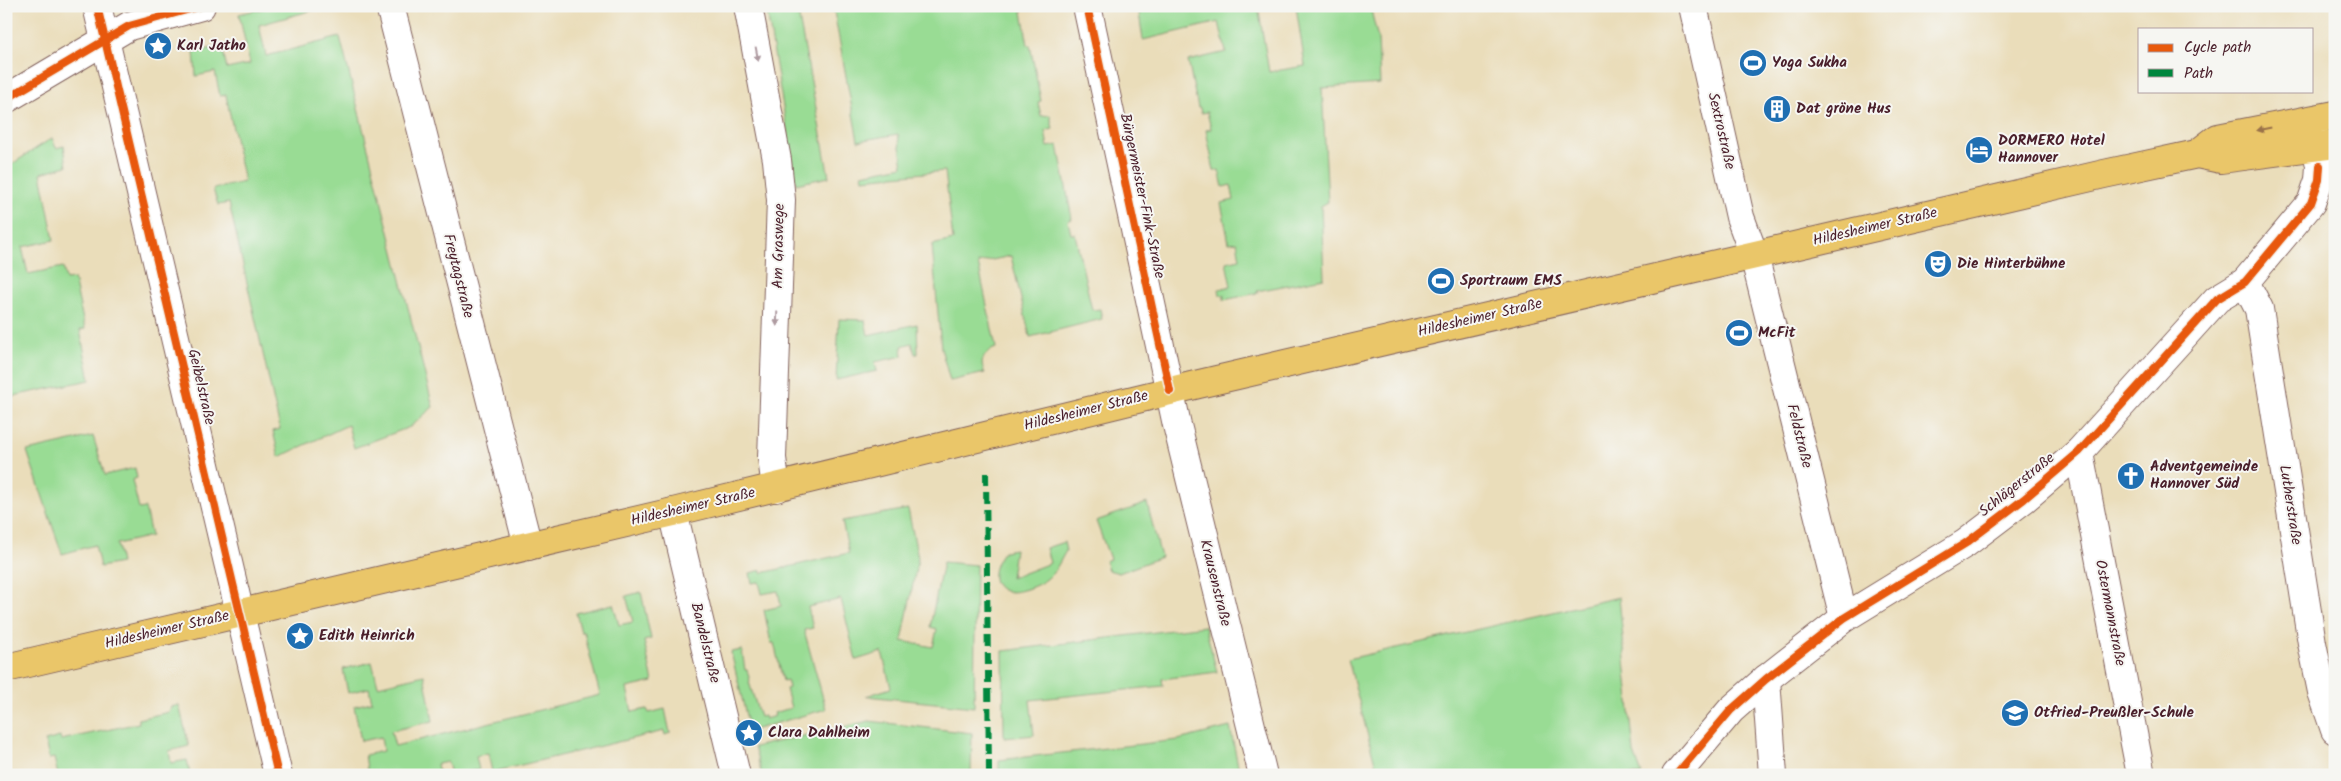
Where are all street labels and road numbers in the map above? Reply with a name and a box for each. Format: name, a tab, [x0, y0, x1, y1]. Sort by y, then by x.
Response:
street label: Sextrostraße	[1700, 90, 1742, 172]
street label: Bürgermeister-Fink-Straße	[1113, 111, 1171, 281]
street label: Hildesheimer Straße	[1810, 201, 1940, 253]
street label: Am Graswege	[766, 203, 792, 289]
street label: Freytagstraße	[436, 231, 480, 321]
street label: Hildesheimer Straße	[1415, 292, 1545, 344]
street label: Geibelstraße	[181, 347, 221, 428]
street label: Hildesheimer Straße	[1021, 384, 1151, 438]
street label: Feldstraße	[1779, 401, 1819, 471]
street label: Schlägerstraße	[1974, 447, 2060, 523]
street label: Lutherstraße	[2272, 463, 2308, 547]
street label: Hildesheimer Straße	[628, 481, 758, 533]
street label: Krausenstraße	[1193, 537, 1237, 629]
street label: Ostermannstraße	[2088, 558, 2132, 668]
street label: Bandelstraße	[683, 600, 727, 686]
street label: Hildesheimer Straße	[102, 604, 232, 656]

